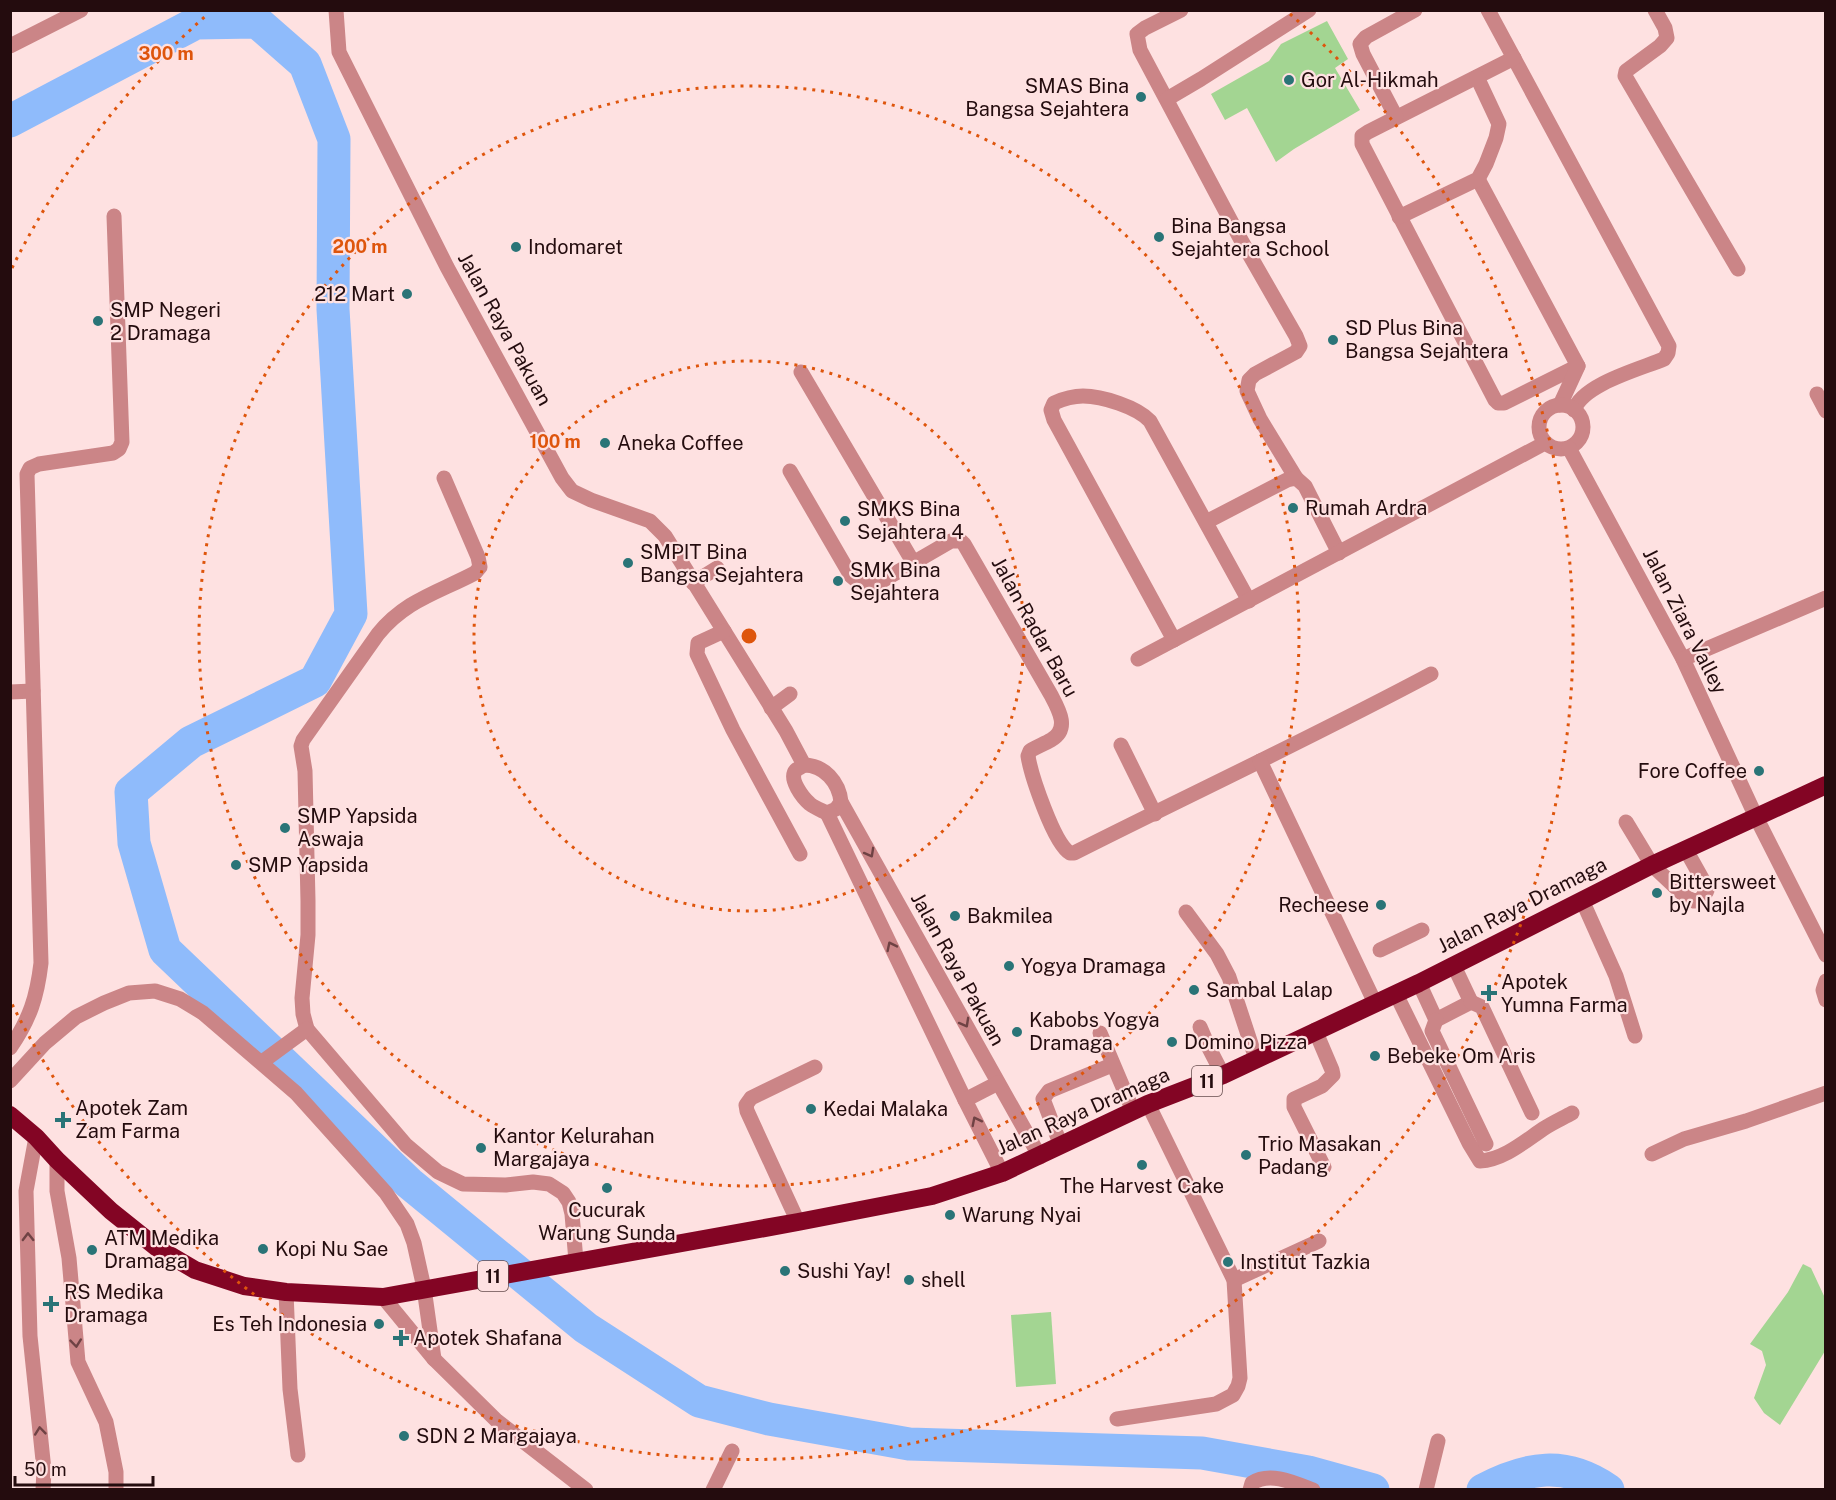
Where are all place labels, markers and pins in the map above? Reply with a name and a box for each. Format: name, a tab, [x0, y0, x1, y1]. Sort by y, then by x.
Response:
place label: Gor Al-Hikmah	[1301, 68, 1439, 92]
marker: Gor Al-Hikmah	[1282, 73, 1296, 87]
place label: SMAS Bina Bangsa Sejahtera	[965, 74, 1129, 121]
marker: SMAS Bina Bangsa Sejahtera	[1134, 90, 1148, 104]
place label: Bina Bangsa Sejahtera School	[1171, 214, 1330, 261]
marker: Bina Bangsa Sejahtera School	[1152, 230, 1166, 244]
place label: Indomaret	[528, 235, 623, 259]
marker: Indomaret	[509, 240, 523, 254]
place label: 212 Mart	[314, 282, 395, 306]
marker: 212 Mart	[400, 287, 414, 301]
place label: SMP Negeri 2 Dramaga	[110, 298, 221, 345]
marker: SMP Negeri 2 Dramaga	[91, 314, 105, 328]
place label: SD Plus Bina Bangsa Sejahtera	[1345, 316, 1509, 363]
marker: SD Plus Bina Bangsa Sejahtera	[1326, 333, 1340, 347]
place label: Aneka Coffee	[617, 431, 743, 455]
marker: Aneka Coffee	[598, 436, 612, 450]
place label: Rumah Ardra	[1305, 496, 1427, 520]
place label: SMKS Bina Sejahtera 4	[857, 497, 964, 544]
marker: Rumah Ardra	[1286, 501, 1300, 515]
marker: SMKS Bina Sejahtera 4	[838, 514, 852, 528]
place label: SMPIT Bina Bangsa Sejahtera	[640, 540, 804, 587]
marker: SMPIT Bina Bangsa Sejahtera	[621, 556, 635, 570]
place label: SMK Bina Sejahtera	[850, 558, 941, 605]
marker: SMK Bina Sejahtera	[831, 574, 845, 588]
centre of rings	[739, 626, 759, 646]
place label: Fore Coffee	[1638, 759, 1747, 783]
marker: Fore Coffee	[1752, 764, 1766, 778]
place label: SMP Yapsida Aswaja	[297, 804, 417, 851]
marker: SMP Yapsida Aswaja	[278, 821, 292, 835]
place label: SMP Yapsida	[248, 853, 368, 877]
marker: SMP Yapsida	[229, 858, 243, 872]
place label: Bittersweet by Najla	[1669, 870, 1776, 917]
marker: Bittersweet by Najla	[1650, 886, 1664, 900]
place label: Recheese	[1278, 893, 1369, 917]
marker: Recheese	[1374, 898, 1388, 912]
place label: Bakmilea	[967, 904, 1053, 928]
marker: Bakmilea	[948, 909, 962, 923]
place label: Yogya Dramaga	[1021, 954, 1166, 978]
marker: Yogya Dramaga	[1002, 959, 1016, 973]
place label: Apotek Yumna Farma	[1501, 970, 1628, 1017]
place label: Sambal Lalap	[1206, 978, 1333, 1002]
marker: Sambal Lalap	[1187, 983, 1201, 997]
marker: Apotek Yumna Farma	[1482, 986, 1496, 1000]
place label: Kabobs Yogya Dramaga	[1029, 1008, 1160, 1055]
marker: Kabobs Yogya Dramaga	[1010, 1025, 1024, 1039]
place label: Domino Pizza	[1184, 1030, 1307, 1054]
marker: Domino Pizza	[1165, 1035, 1179, 1049]
place label: Bebeke Om Aris	[1387, 1044, 1536, 1068]
marker: Bebeke Om Aris	[1368, 1049, 1382, 1063]
place label: Apotek Zam Zam Farma	[75, 1096, 188, 1143]
place label: Kedai Malaka	[823, 1097, 948, 1121]
marker: Kedai Malaka	[804, 1102, 818, 1116]
marker: Apotek Zam Zam Farma	[56, 1113, 70, 1127]
place label: Kantor Kelurahan Margajaya	[493, 1124, 655, 1171]
place label: Trio Masakan Padang	[1258, 1132, 1381, 1179]
marker: Kantor Kelurahan Margajaya	[474, 1141, 488, 1155]
marker: Trio Masakan Padang	[1239, 1148, 1253, 1162]
marker: The Harvest Cake	[1135, 1158, 1149, 1172]
place label: The Harvest Cake	[1060, 1174, 1224, 1198]
marker: Cucurak Warung Sunda	[600, 1181, 614, 1195]
place label: Cucurak Warung Sunda	[538, 1198, 676, 1245]
place label: Warung Nyai	[962, 1203, 1081, 1227]
marker: Warung Nyai	[943, 1208, 957, 1222]
place label: ATM Medika Dramaga	[104, 1226, 219, 1273]
place label: Kopi Nu Sae	[275, 1237, 388, 1261]
marker: Kopi Nu Sae	[256, 1242, 270, 1256]
marker: ATM Medika Dramaga	[85, 1243, 99, 1257]
place label: Institut Tazkia	[1240, 1250, 1370, 1274]
marker: Institut Tazkia	[1221, 1255, 1235, 1269]
place label: Sushi Yay!	[797, 1259, 891, 1283]
marker: Sushi Yay!	[778, 1264, 792, 1278]
place label: shell	[921, 1268, 966, 1292]
marker: shell	[902, 1273, 916, 1287]
place label: RS Medika Dramaga	[64, 1280, 163, 1327]
marker: RS Medika Dramaga	[42, 1295, 60, 1313]
place label: Es Teh Indonesia	[212, 1312, 367, 1336]
marker: Es Teh Indonesia	[372, 1317, 386, 1331]
place label: Apotek Shafana	[413, 1326, 562, 1350]
marker: Apotek Shafana	[394, 1331, 408, 1345]
place label: SDN 2 Margajaya	[416, 1424, 577, 1448]
marker: SDN 2 Margajaya	[397, 1429, 411, 1443]

